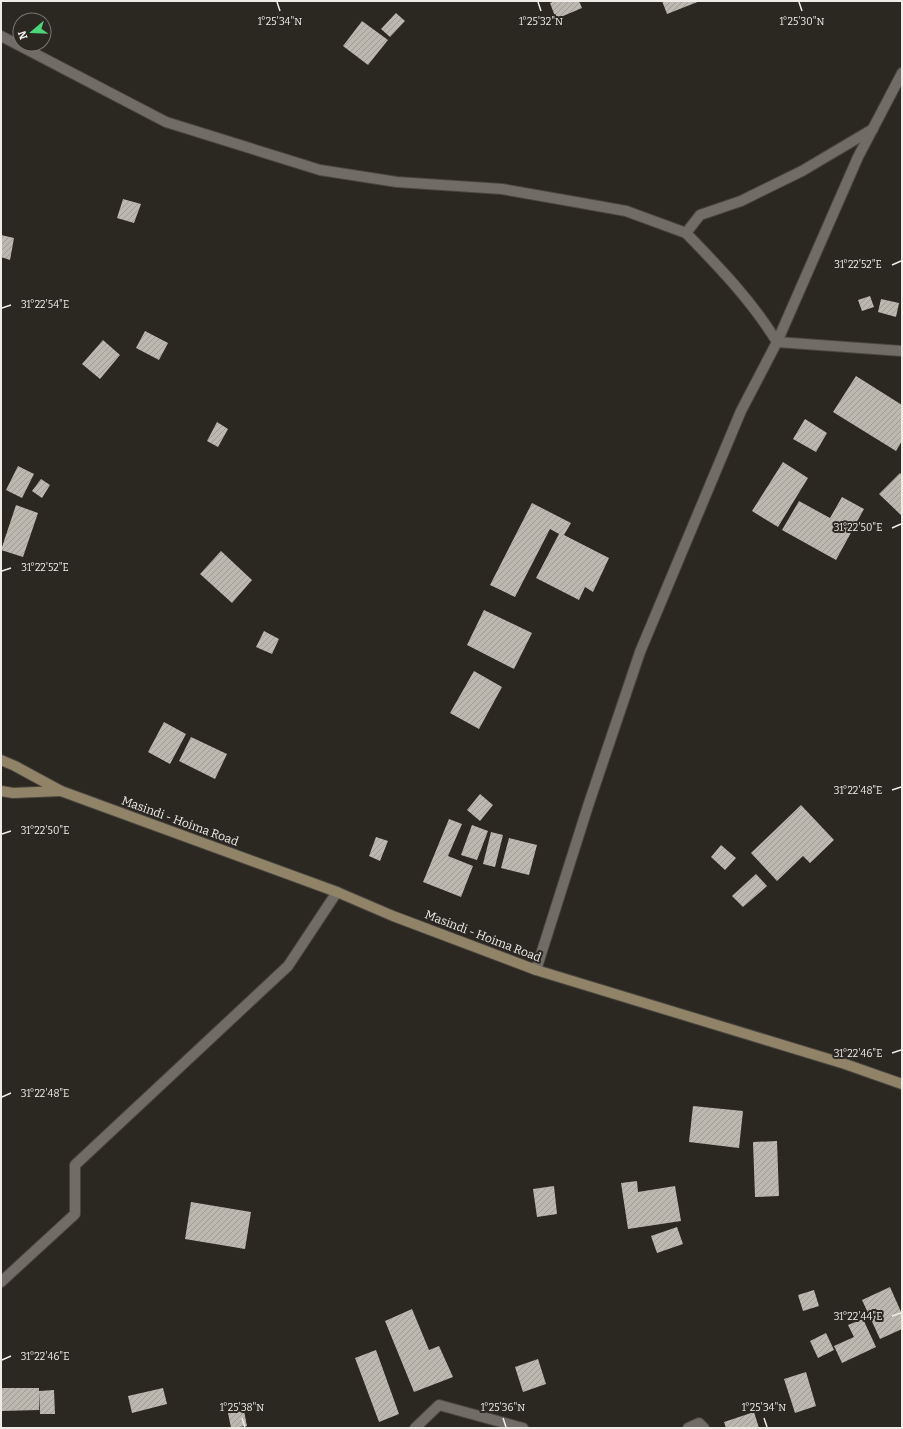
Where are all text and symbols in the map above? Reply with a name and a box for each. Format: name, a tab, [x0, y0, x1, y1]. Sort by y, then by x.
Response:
north arrow	[12, 12, 52, 52]
text: 1°25'34"N	[258, 16, 302, 28]
text: 1°25'32"N	[519, 16, 563, 28]
text: 1°25'30"N	[779, 16, 825, 28]
text: N	[15, 28, 31, 41]
text: 31°22'52"E	[834, 259, 882, 271]
text: 31°22'54"E	[21, 299, 69, 311]
text: 31°22'50"E	[834, 522, 882, 534]
text: 31°22'52"E	[21, 562, 69, 574]
text: 31°22'48"E	[834, 785, 882, 797]
street label: Masindi - Hoima Road	[120, 793, 240, 849]
text: 31°22'50"E	[21, 825, 69, 837]
street label: Masindi - Hoima Road	[423, 907, 543, 965]
text: 31°22'46"E	[834, 1048, 882, 1060]
text: 31°22'48"E	[21, 1088, 69, 1100]
text: 31°22'44"E	[834, 1311, 882, 1323]
text: 31°22'46"E	[21, 1351, 69, 1363]
text: 1°25'38"N	[220, 1402, 264, 1414]
text: 1°25'36"N	[481, 1402, 525, 1414]
text: 1°25'34"N	[742, 1402, 786, 1414]

